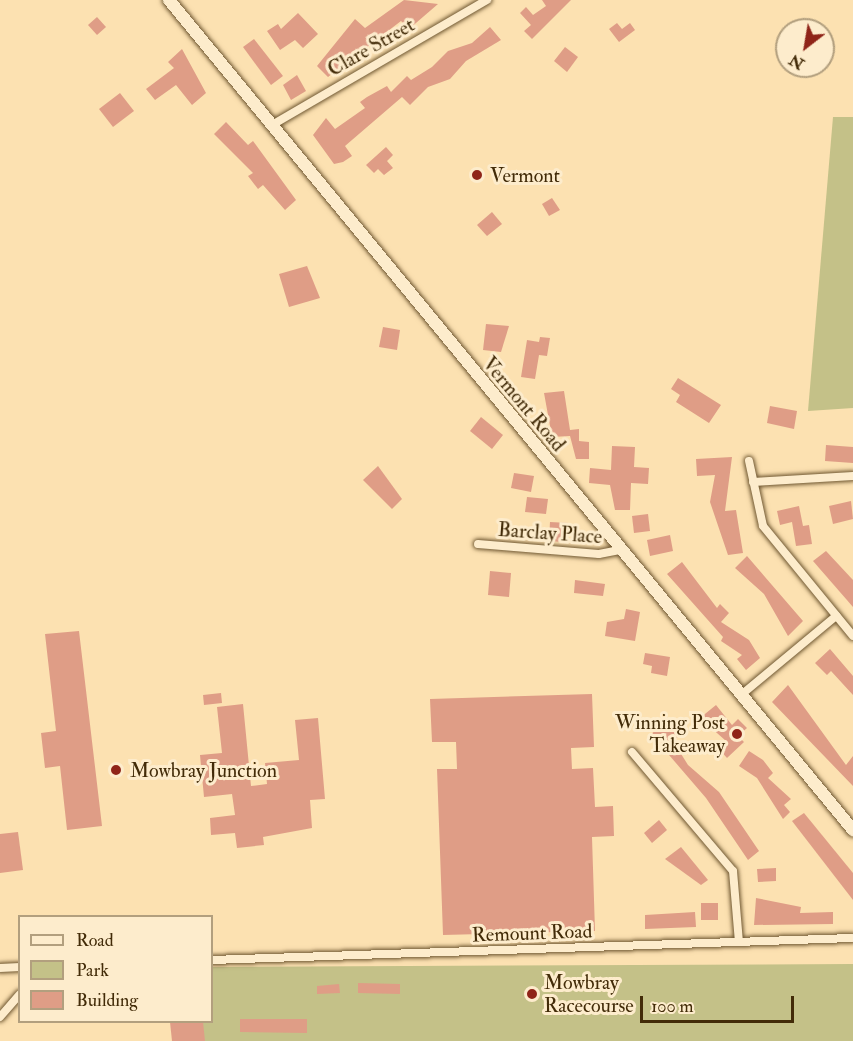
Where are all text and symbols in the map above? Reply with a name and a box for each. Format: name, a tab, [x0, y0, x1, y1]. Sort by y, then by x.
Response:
street label: Clare Street	[323, 13, 419, 81]
north arrow	[775, 18, 835, 78]
text: N	[785, 49, 808, 74]
place label: Vermont	[490, 163, 560, 187]
marker: Vermont	[468, 166, 486, 184]
street label: Vermont Road	[478, 352, 570, 456]
street label: Barclay Place	[497, 517, 603, 549]
place label: Winning Post Takeaway	[615, 710, 725, 757]
marker: Winning Post Takeaway	[730, 727, 744, 741]
place label: Mowbray Junction	[130, 758, 277, 782]
marker: Mowbray Junction	[107, 761, 125, 779]
legend	[18, 915, 213, 1023]
street label: Remount Road	[471, 919, 593, 947]
text: Road	[76, 929, 114, 952]
text: Park	[76, 959, 109, 982]
place label: Mowbray Racecourse	[544, 970, 634, 1017]
scale bar	[643, 984, 798, 1022]
marker: Mowbray Racecourse	[525, 987, 539, 1001]
text: Building	[76, 989, 138, 1012]
text: 100 m	[651, 995, 694, 1018]

